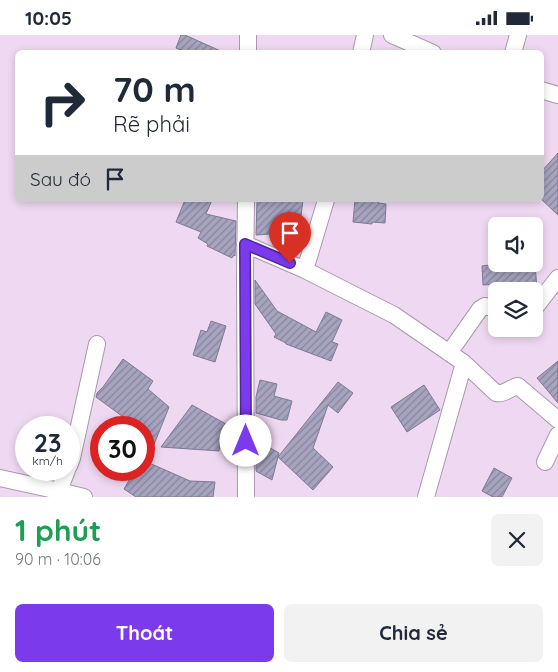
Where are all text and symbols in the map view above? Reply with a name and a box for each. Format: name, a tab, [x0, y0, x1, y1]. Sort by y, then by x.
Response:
text: 10:05	[25, 6, 72, 30]
text: 70 m	[113, 67, 196, 111]
icon: right	[30, 70, 95, 135]
text: Rẽ phải	[113, 110, 190, 138]
icon: arrive	[101, 165, 129, 193]
text: Sau đó	[30, 167, 91, 191]
pin	[269, 212, 311, 263]
map controls	[488, 217, 543, 337]
button: sound	[488, 217, 543, 272]
icon: arrive	[276, 219, 304, 247]
button: layers	[488, 282, 543, 337]
position arrow	[219, 414, 271, 466]
speed limit sign: 30	[90, 416, 155, 481]
text: 23	[34, 427, 61, 458]
text: km/h	[32, 453, 63, 468]
text: 1 phút	[15, 511, 101, 549]
button: close	[491, 514, 543, 566]
text: 90 m · 10:06	[15, 549, 101, 569]
button: Thoát	[15, 604, 274, 662]
button: Chia sẻ	[284, 604, 543, 662]

